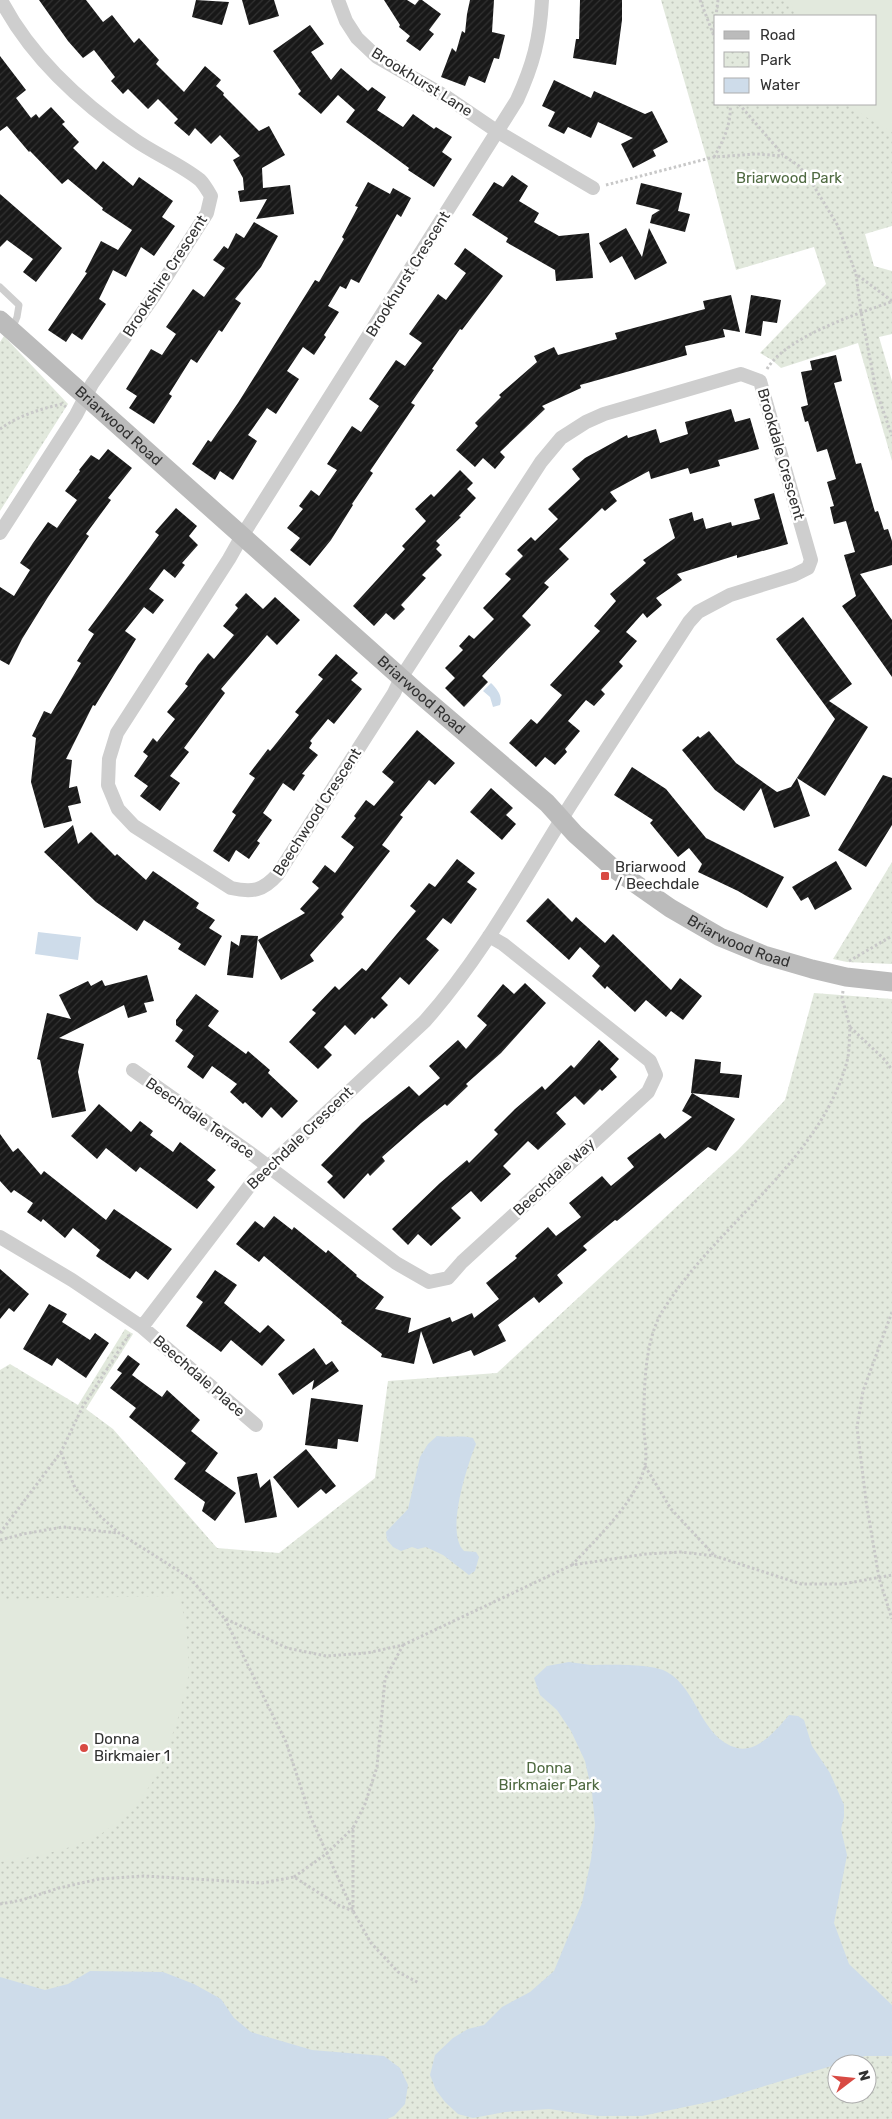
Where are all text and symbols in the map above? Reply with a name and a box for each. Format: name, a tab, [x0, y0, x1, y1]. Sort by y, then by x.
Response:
legend	[714, 15, 877, 105]
text: Road	[760, 26, 796, 44]
street label: Brookhurst Lane	[368, 44, 476, 120]
text: Park	[760, 51, 791, 69]
text: Water	[760, 76, 800, 94]
park label: Briarwood Park	[736, 169, 842, 187]
street label: Brookhurst Crescent	[362, 208, 454, 340]
street label: Brookshire Crescent	[119, 212, 211, 340]
street label: Briarwood Road	[71, 382, 166, 469]
street label: Brookdale Crescent	[754, 386, 808, 522]
street label: Briarwood Road	[374, 652, 469, 738]
street label: Beechwood Crescent	[269, 745, 365, 879]
place label: Briarwood / Beechdale	[615, 858, 699, 893]
marker: Briarwood / Beechdale	[599, 870, 611, 882]
street label: Briarwood Road	[684, 911, 792, 971]
street label: Beechdale Terrace	[142, 1074, 258, 1162]
street label: Beechdale Crescent	[243, 1083, 357, 1193]
street label: Beechdale Way	[509, 1135, 599, 1219]
street label: Beechdale Place	[150, 1331, 248, 1421]
place label: Donna Birkmaier 1	[94, 1730, 170, 1765]
marker: Donna Birkmaier 1	[78, 1742, 90, 1754]
park label: Donna Birkmaier Park	[499, 1759, 600, 1794]
north arrow	[827, 2054, 877, 2104]
text: N	[854, 2068, 874, 2083]

